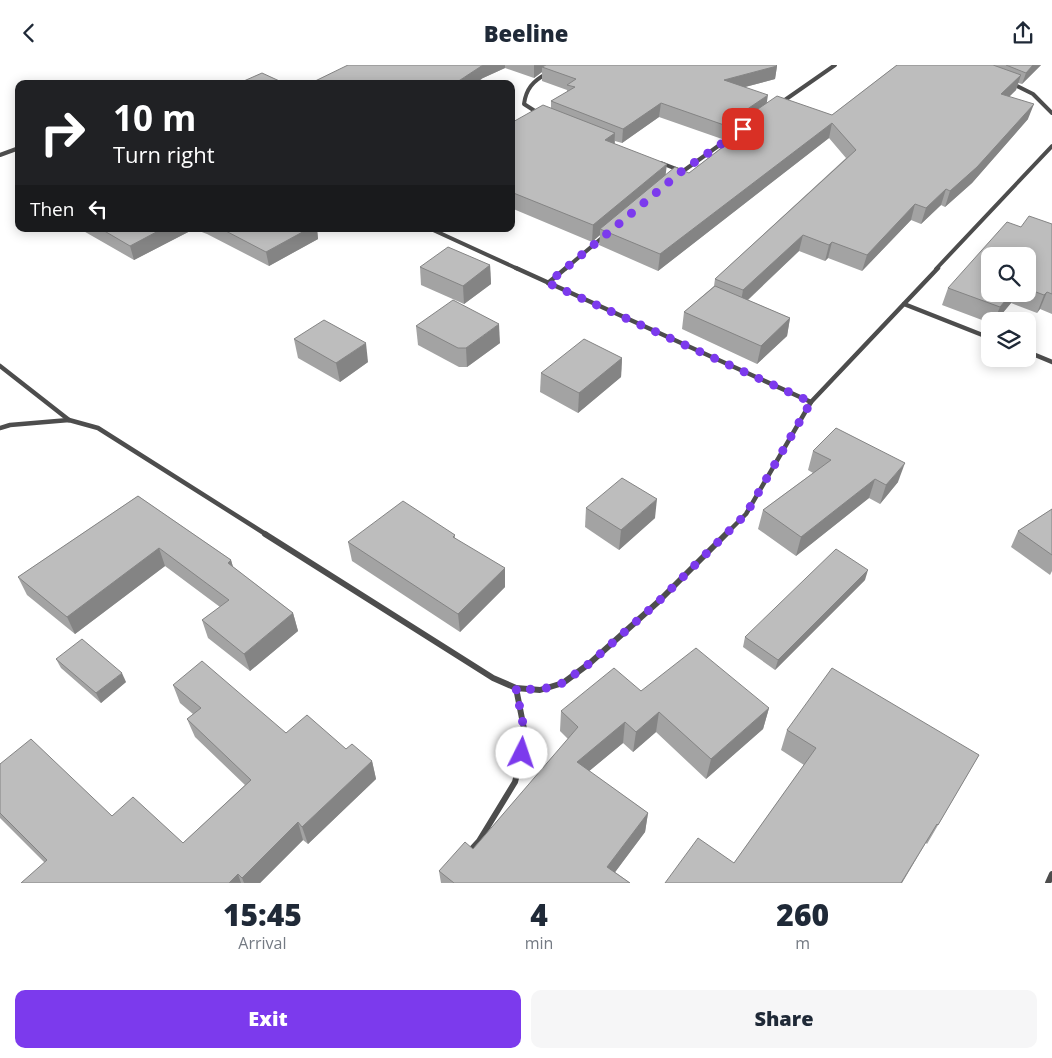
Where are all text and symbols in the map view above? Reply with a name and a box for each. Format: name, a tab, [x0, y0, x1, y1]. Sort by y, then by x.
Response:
text: Beeline	[484, 18, 568, 48]
icon: back	[15, 19, 43, 47]
icon: share	[1009, 19, 1037, 47]
text: 10 m	[113, 94, 196, 141]
icon: right	[30, 100, 95, 165]
pin	[722, 108, 764, 150]
icon: arrive	[729, 115, 757, 143]
text: Turn right	[113, 139, 215, 169]
icon: left	[84, 195, 112, 223]
text: Then	[30, 196, 74, 222]
map controls	[981, 247, 1036, 367]
button: search	[981, 247, 1036, 302]
button: layers	[981, 312, 1036, 367]
position arrow	[495, 726, 547, 778]
text: 15:45	[223, 894, 302, 935]
text: 4	[530, 894, 548, 935]
text: 260	[776, 894, 829, 935]
text: Arrival	[238, 932, 286, 954]
text: min	[525, 932, 553, 954]
text: m	[795, 932, 810, 954]
button: Exit	[15, 990, 521, 1048]
button: Share	[531, 990, 1037, 1048]

